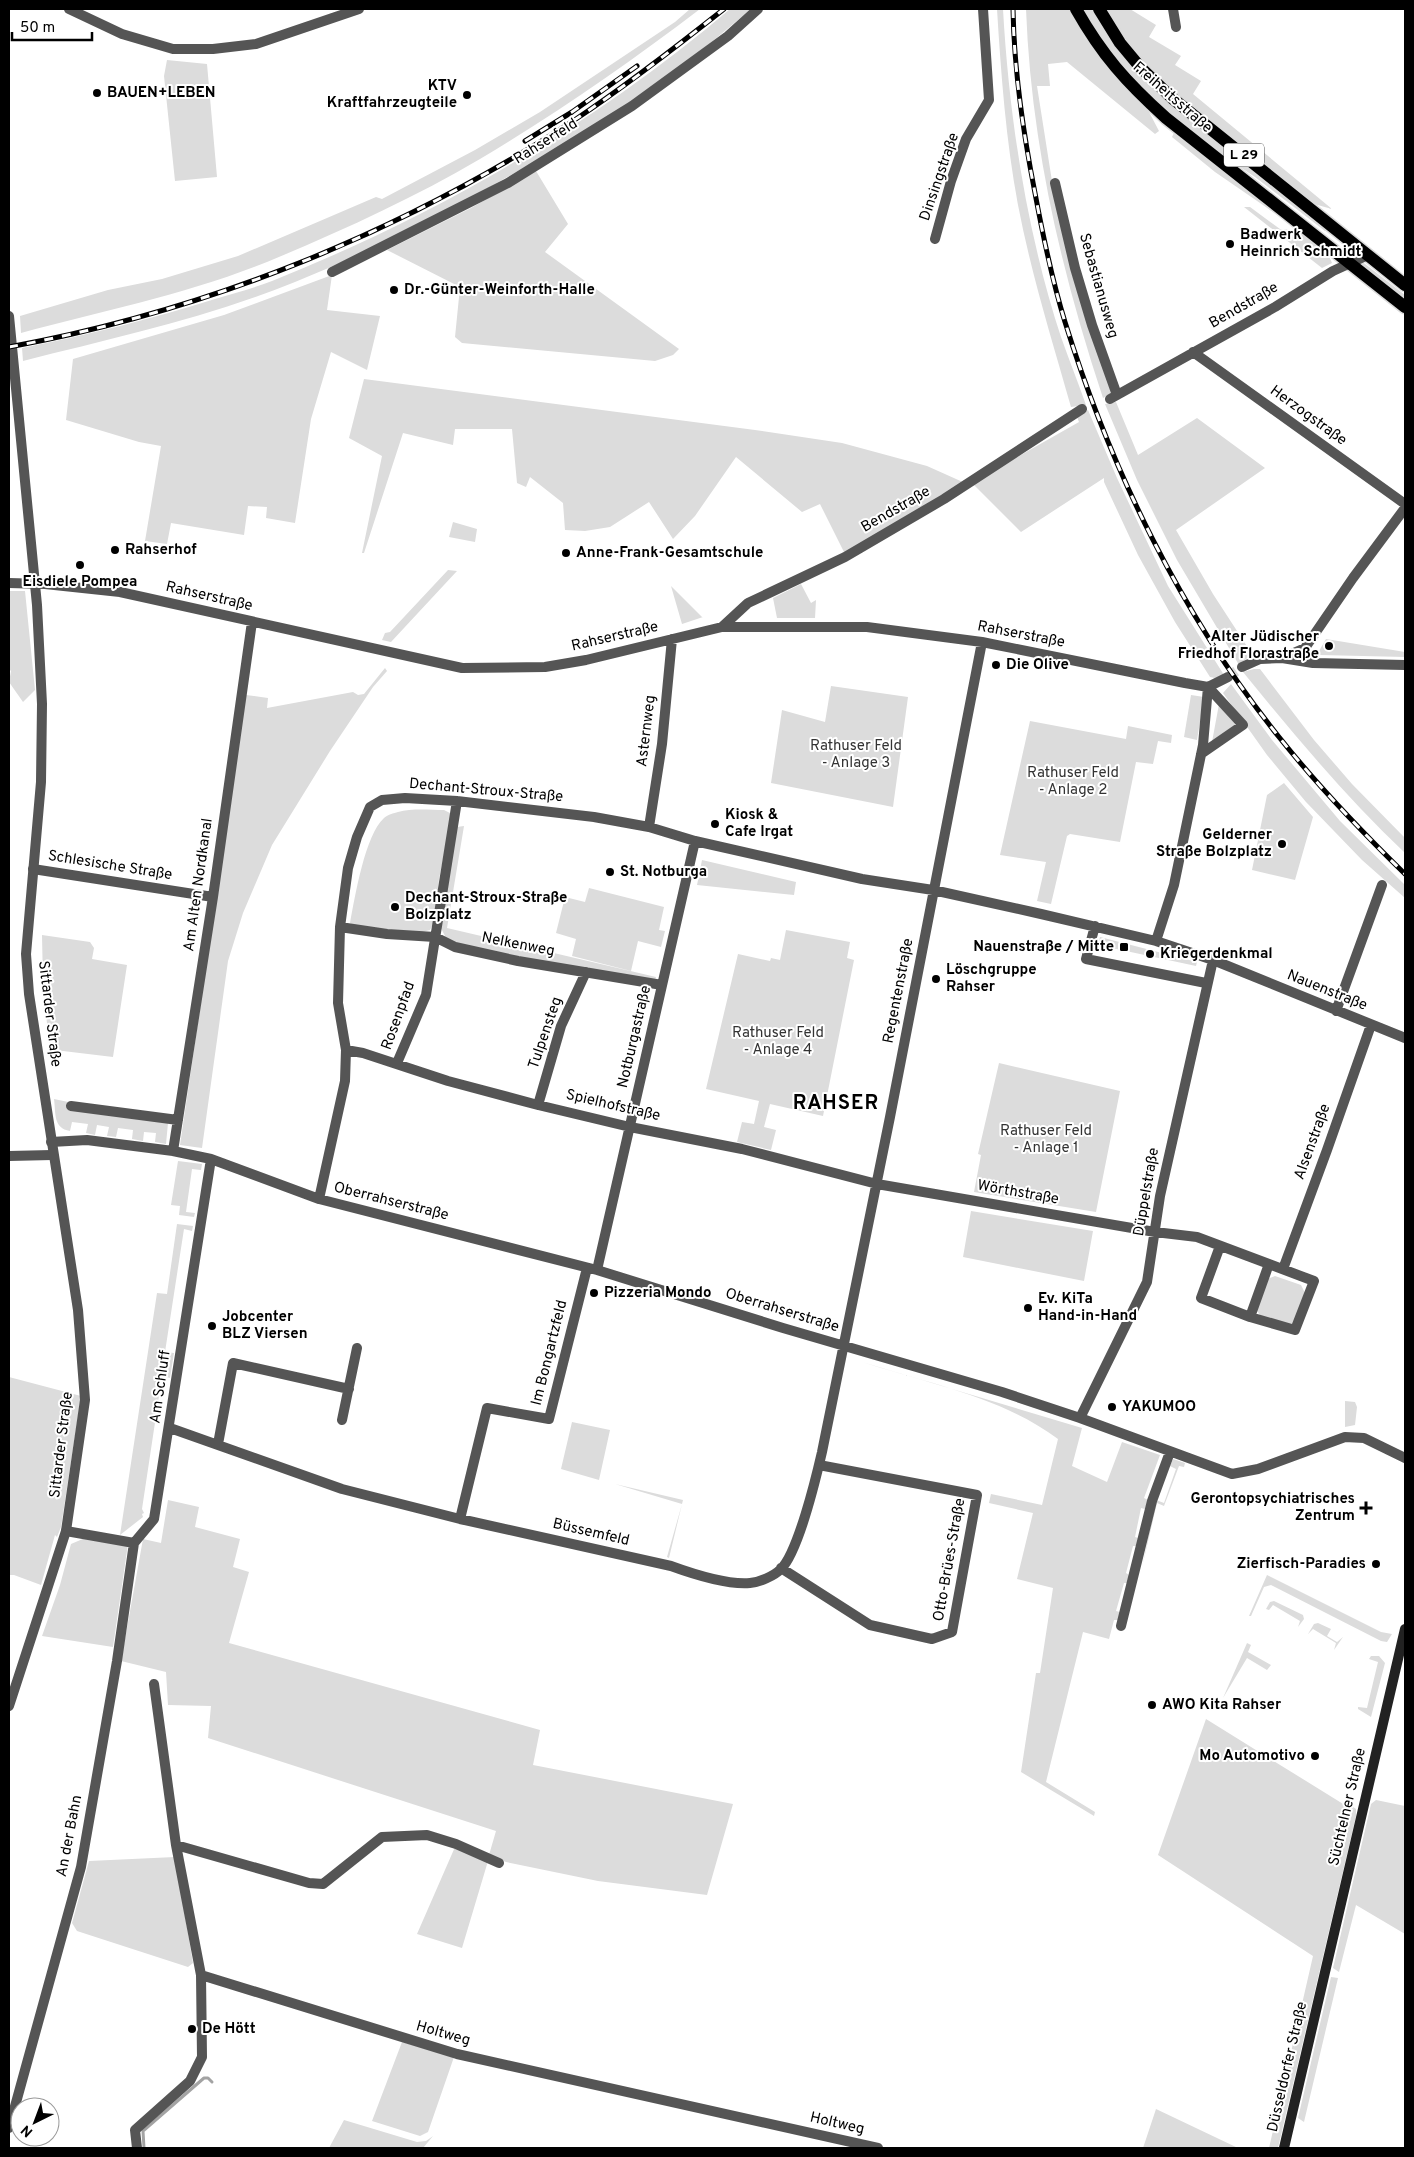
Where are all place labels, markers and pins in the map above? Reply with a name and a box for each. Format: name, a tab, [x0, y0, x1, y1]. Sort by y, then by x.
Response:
place label: KTV Kraftfahrzeugteile	[327, 77, 457, 113]
place label: BAUEN+LEBEN	[107, 84, 216, 103]
marker: BAUEN+LEBEN	[91, 87, 103, 99]
marker: KTV Kraftfahrzeugteile	[461, 89, 473, 101]
place label: Badwerk Heinrich Schmidt	[1240, 226, 1362, 262]
marker: Badwerk Heinrich Schmidt	[1224, 238, 1236, 250]
place label: Dr.-Günter-Weinforth-Halle	[404, 281, 595, 300]
marker: Dr.-Günter-Weinforth-Halle	[388, 284, 400, 296]
place label: Rahserhof	[125, 541, 197, 560]
marker: Rahserhof	[109, 544, 121, 556]
place label: Anne-Frank-Gesamtschule	[576, 544, 763, 563]
marker: Anne-Frank-Gesamtschule	[560, 547, 572, 559]
marker: Eisdiele Pompea	[74, 559, 86, 571]
place label: Eisdiele Pompea	[23, 573, 137, 592]
place label: Alter Jüdischer Friedhof Florastraße	[1178, 628, 1320, 664]
marker: Alter Jüdischer Friedhof Florastraße	[1323, 640, 1335, 652]
place label: Die Olive	[1006, 656, 1069, 675]
marker: Die Olive	[990, 659, 1002, 671]
place label: Kiosk & Cafe Irgat	[725, 806, 793, 842]
marker: Kiosk & Cafe Irgat	[709, 818, 721, 830]
place label: Gelderner Straße Bolzplatz	[1156, 826, 1273, 862]
marker: Gelderner Straße Bolzplatz	[1276, 838, 1288, 850]
place label: St. Notburga	[620, 863, 707, 882]
marker: St. Notburga	[604, 866, 616, 878]
place label: Dechant-Stroux-Straße Bolzplatz	[405, 889, 567, 925]
marker: Dechant-Stroux-Straße Bolzplatz	[389, 901, 401, 913]
place label: Nauenstraße / Mitte	[973, 938, 1114, 957]
marker: Nauenstraße / Mitte	[1118, 941, 1130, 953]
place label: Kriegerdenkmal	[1160, 945, 1273, 964]
marker: Kriegerdenkmal	[1144, 948, 1156, 960]
place label: Löschgruppe Rahser	[946, 961, 1037, 997]
marker: Löschgruppe Rahser	[930, 973, 942, 985]
place label: Pizzeria Mondo	[604, 1284, 712, 1303]
marker: Pizzeria Mondo	[588, 1287, 600, 1299]
place label: Ev. KiTa Hand-in-Hand	[1038, 1290, 1137, 1326]
marker: Ev. KiTa Hand-in-Hand	[1022, 1302, 1034, 1314]
place label: Jobcenter BLZ Viersen	[222, 1308, 308, 1344]
marker: Jobcenter BLZ Viersen	[206, 1320, 218, 1332]
place label: YAKUMOO	[1122, 1398, 1196, 1417]
marker: YAKUMOO	[1106, 1401, 1118, 1413]
place label: Gerontopsychiatrisches Zentrum	[1190, 1490, 1355, 1526]
marker: Gerontopsychiatrisches Zentrum	[1359, 1501, 1373, 1515]
place label: Zierfisch-Paradies	[1237, 1555, 1366, 1574]
marker: Zierfisch-Paradies	[1370, 1558, 1382, 1570]
place label: AWO Kita Rahser	[1162, 1696, 1282, 1715]
marker: AWO Kita Rahser	[1146, 1699, 1158, 1711]
place label: Mo Automotivo	[1199, 1747, 1305, 1766]
marker: Mo Automotivo	[1309, 1750, 1321, 1762]
place label: De Hött	[202, 2020, 256, 2039]
marker: De Hött	[186, 2023, 198, 2035]

